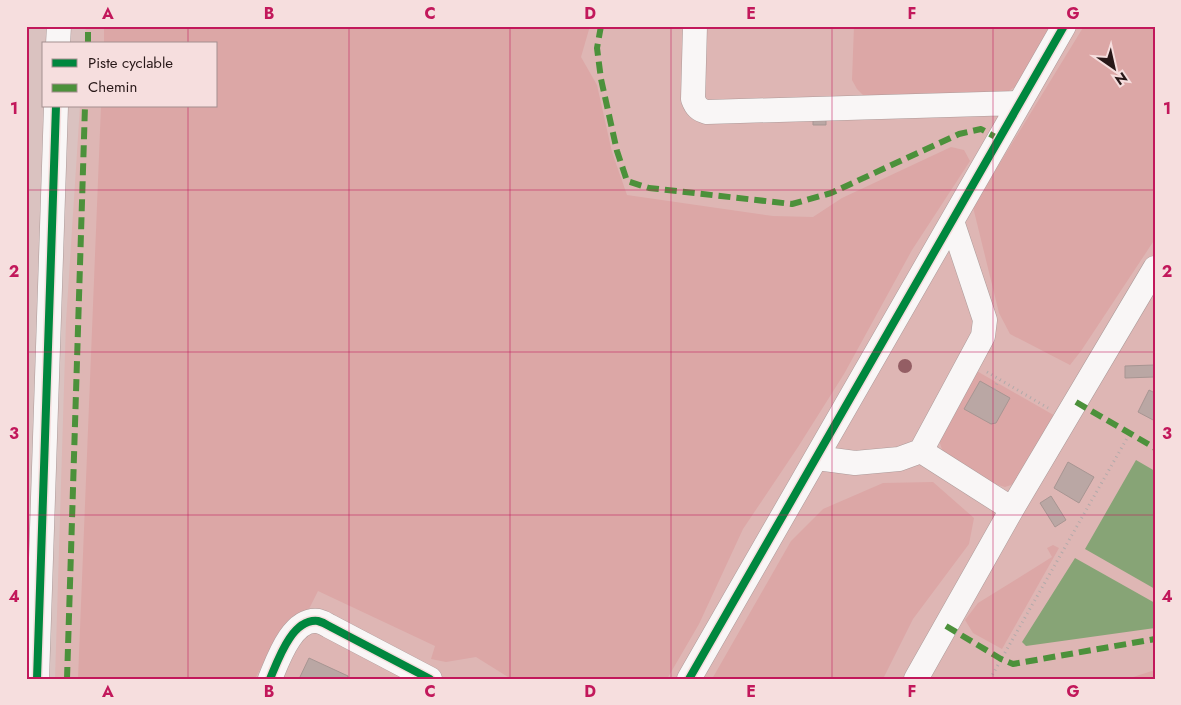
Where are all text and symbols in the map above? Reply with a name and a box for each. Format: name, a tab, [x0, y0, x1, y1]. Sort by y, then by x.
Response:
text: A	[101, 2, 114, 25]
text: B	[264, 2, 274, 25]
text: C	[424, 2, 436, 25]
text: D	[584, 2, 596, 25]
text: E	[746, 2, 756, 25]
text: F	[908, 2, 916, 25]
text: G	[1066, 2, 1080, 25]
legend	[42, 42, 218, 108]
north arrow	[1088, 42, 1138, 92]
text: Piste cyclable	[88, 52, 173, 74]
text: N	[1111, 67, 1131, 90]
text: Chemin	[88, 76, 137, 98]
text: 1	[10, 97, 18, 120]
text: 1	[1163, 97, 1171, 120]
text: 2	[9, 260, 19, 283]
text: 2	[1162, 260, 1172, 283]
text: 3	[9, 422, 19, 445]
text: 3	[1162, 422, 1172, 445]
text: 4	[8, 585, 20, 608]
text: 4	[1161, 585, 1173, 608]
text: A	[101, 680, 114, 703]
text: B	[264, 680, 274, 703]
text: C	[424, 680, 436, 703]
text: D	[584, 680, 596, 703]
text: E	[746, 680, 756, 703]
text: F	[908, 680, 916, 703]
text: G	[1066, 680, 1080, 703]

